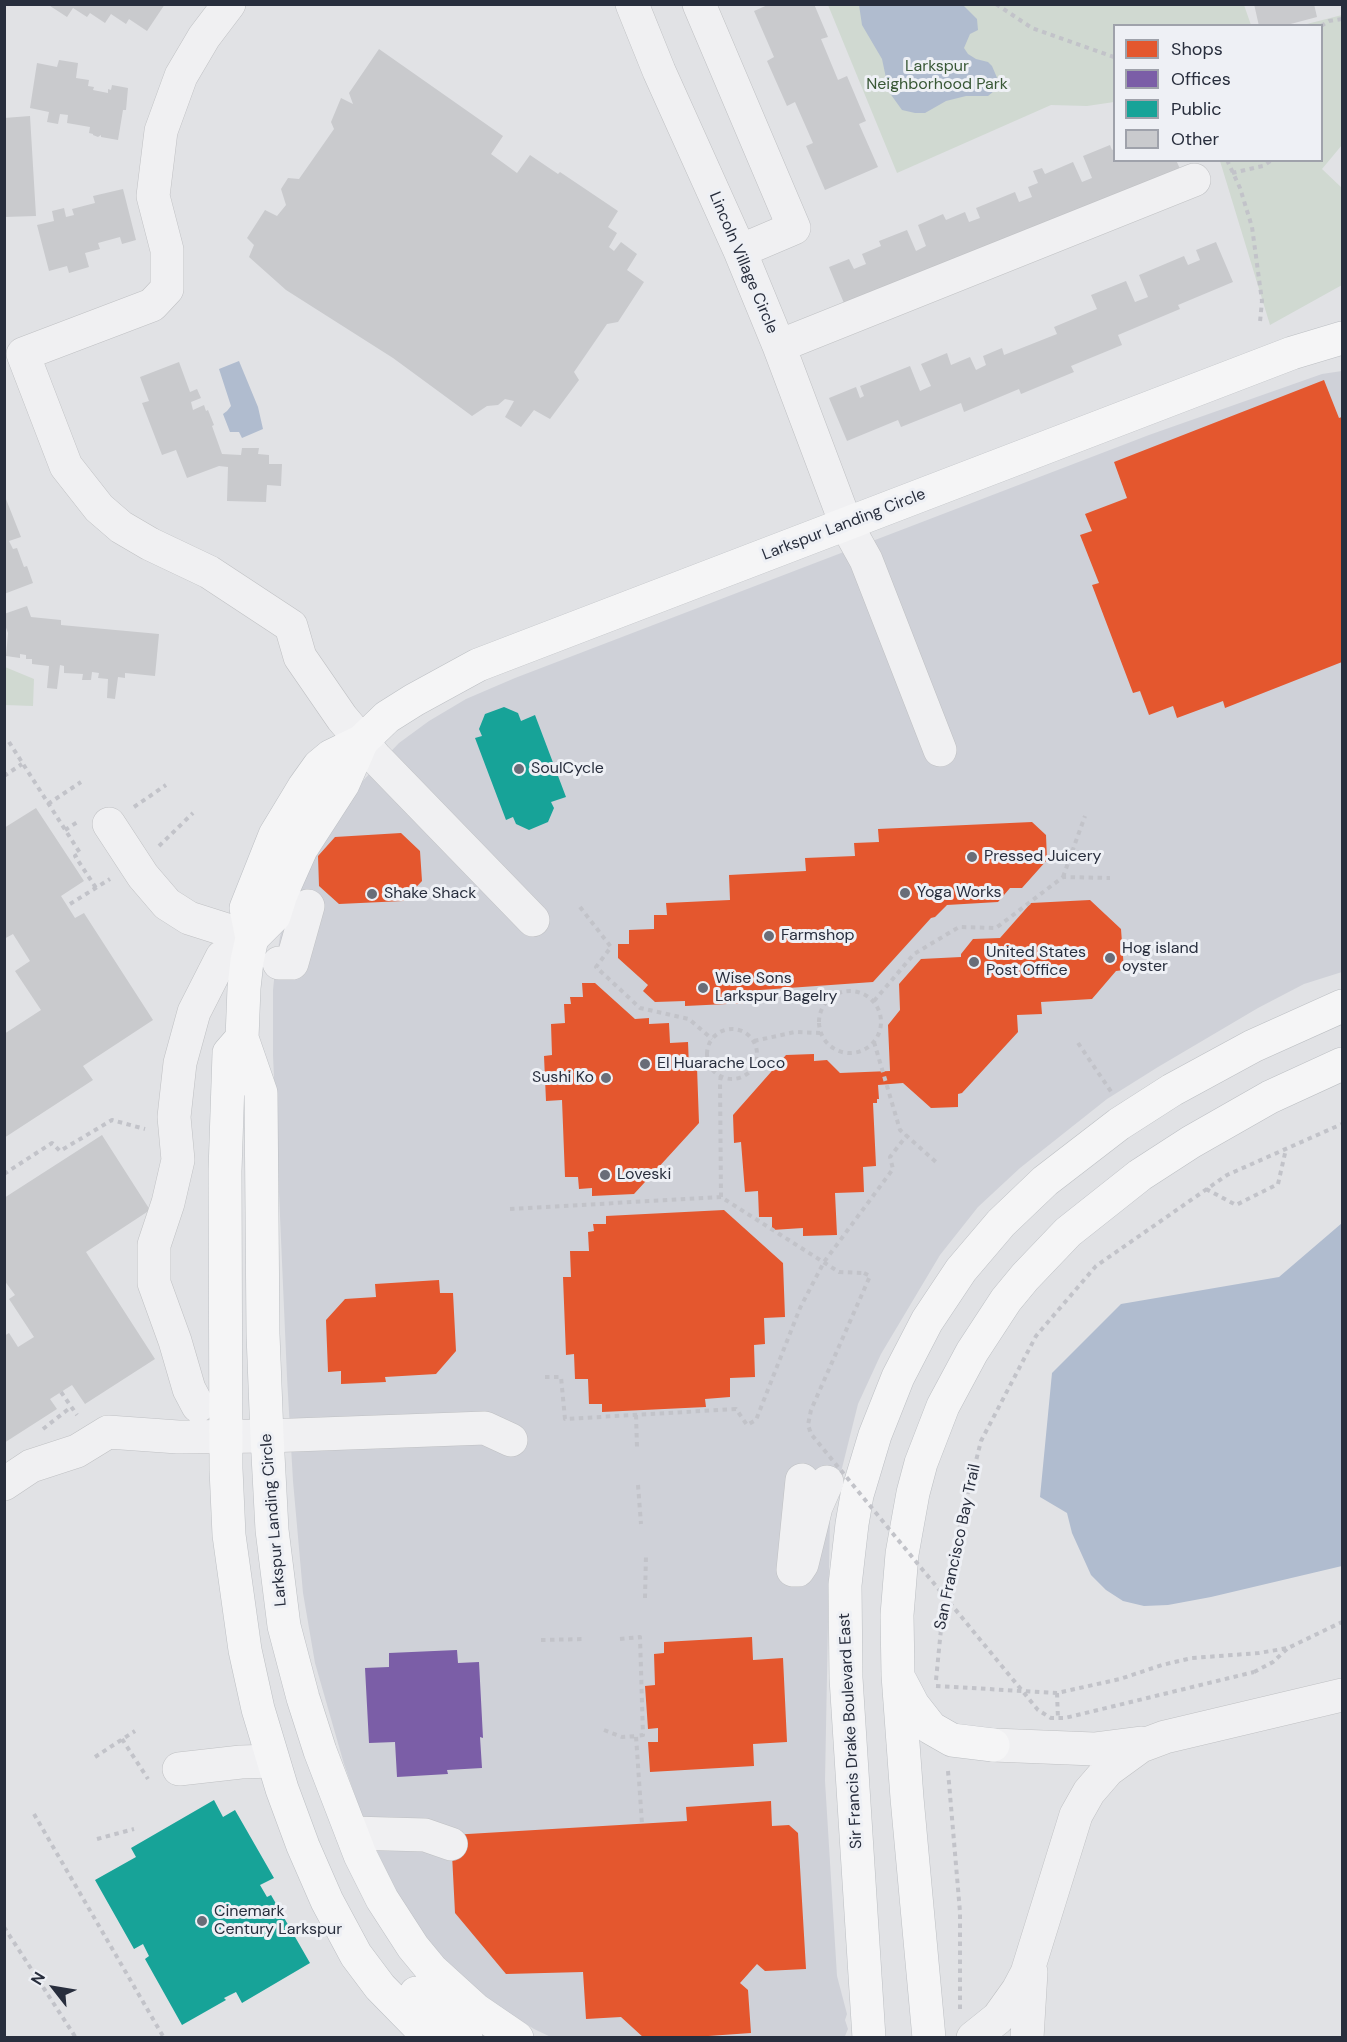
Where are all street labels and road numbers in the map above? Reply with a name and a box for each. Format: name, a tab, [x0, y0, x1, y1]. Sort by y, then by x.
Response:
street label: Lincoln Village Circle	[704, 189, 782, 337]
street label: Larkspur Landing Circle	[760, 485, 928, 565]
street label: Larkspur Landing Circle	[257, 1433, 291, 1607]
street label: San Francisco Bay Trail	[931, 1462, 985, 1632]
street label: Sir Francis Drake Boulevard East	[835, 1612, 867, 1850]

